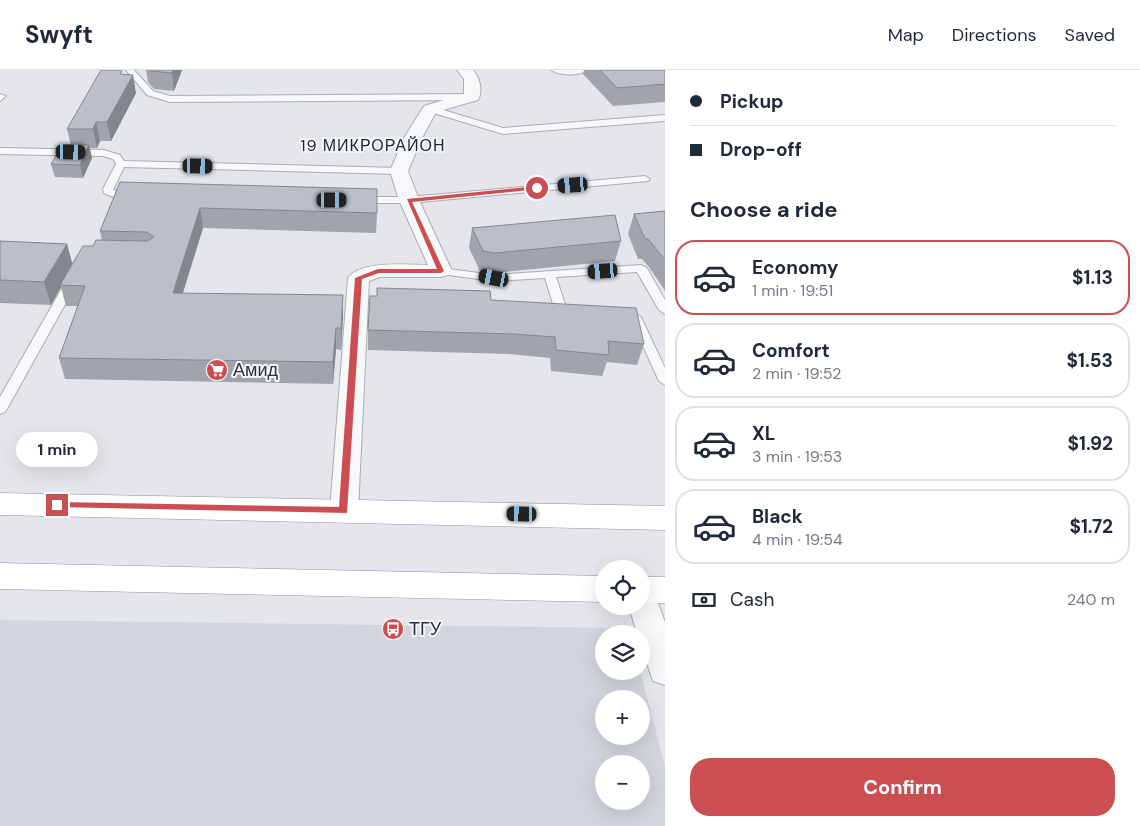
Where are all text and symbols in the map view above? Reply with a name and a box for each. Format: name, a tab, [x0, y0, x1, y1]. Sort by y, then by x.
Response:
text: Swyft	[25, 19, 93, 50]
text: Map	[888, 23, 924, 47]
text: Directions	[952, 23, 1037, 47]
text: Saved	[1065, 23, 1115, 47]
text: Pickup	[720, 89, 784, 114]
district label: 19 МИКРОРАЙОН	[301, 135, 445, 156]
text: Drop-off	[720, 137, 802, 162]
car	[55, 144, 86, 160]
car	[182, 158, 213, 174]
car	[557, 176, 588, 194]
route start	[526, 177, 548, 199]
car	[317, 193, 347, 208]
text: Choose a ride	[690, 195, 838, 224]
icon: car	[692, 255, 737, 300]
text: Economy	[752, 255, 839, 280]
car	[587, 262, 618, 280]
text: $1.13	[1072, 265, 1113, 290]
car	[477, 268, 510, 288]
text: 1 min · 19:51	[752, 280, 833, 301]
icon: car	[692, 338, 737, 383]
text: Comfort	[752, 338, 830, 363]
text: $1.53	[1067, 348, 1113, 373]
supermarket icon: Амид	[205, 358, 229, 382]
place label: Амид	[233, 358, 278, 382]
text: 2 min · 19:52	[752, 363, 841, 384]
icon: car	[692, 421, 737, 466]
text: XL	[752, 421, 775, 446]
text: $1.92	[1067, 431, 1113, 456]
callout: 1 min	[16, 432, 98, 468]
text: 1 min	[38, 439, 76, 460]
text: 3 min · 19:53	[752, 446, 842, 467]
route end	[46, 494, 68, 516]
icon: car	[692, 504, 737, 549]
text: Black	[752, 504, 803, 529]
car	[506, 506, 537, 522]
text: $1.72	[1069, 514, 1113, 539]
text: 4 min · 19:54	[752, 529, 843, 550]
map controls	[595, 560, 650, 810]
button: locate	[595, 560, 650, 615]
icon: cash	[690, 586, 718, 614]
text: Cash	[730, 587, 774, 612]
text: 240 m	[1067, 589, 1115, 610]
bus stop icon: ТГУ	[381, 617, 405, 641]
place label: ТГУ	[409, 617, 442, 641]
button: layers	[595, 625, 650, 680]
button: +	[595, 690, 650, 745]
button: −	[595, 755, 650, 810]
button: Confirm	[690, 758, 1115, 816]

